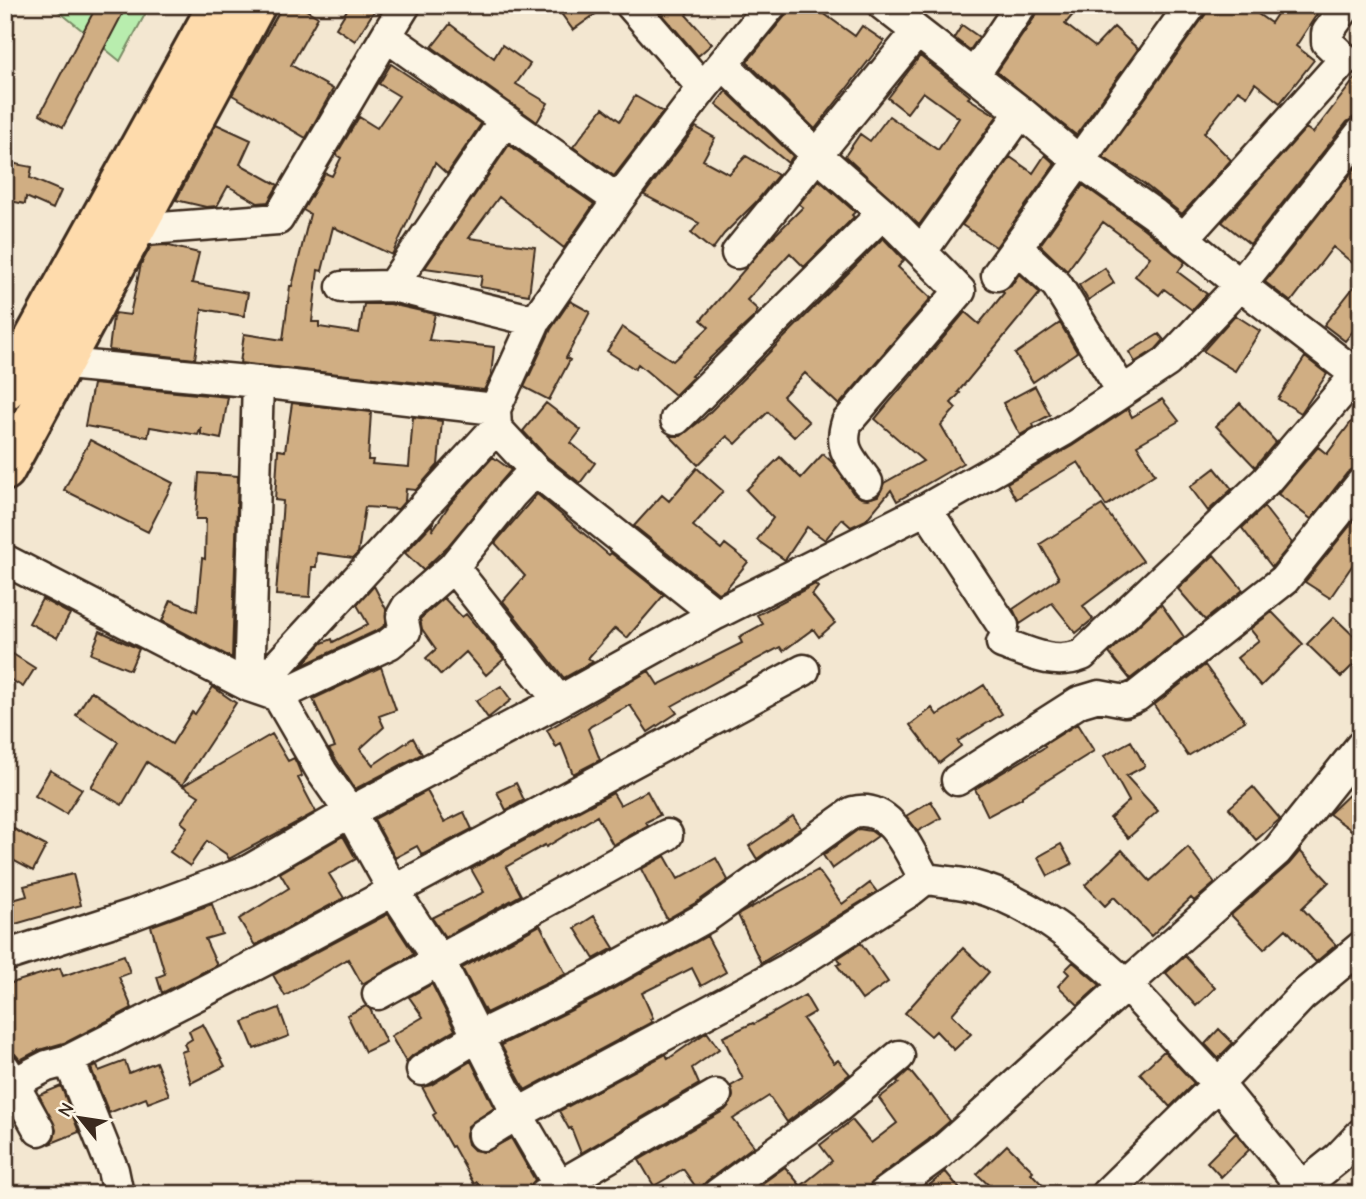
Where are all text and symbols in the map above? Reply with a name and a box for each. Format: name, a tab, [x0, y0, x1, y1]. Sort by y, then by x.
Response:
north arrow	[46, 1084, 116, 1154]
text: N	[54, 1099, 79, 1121]

